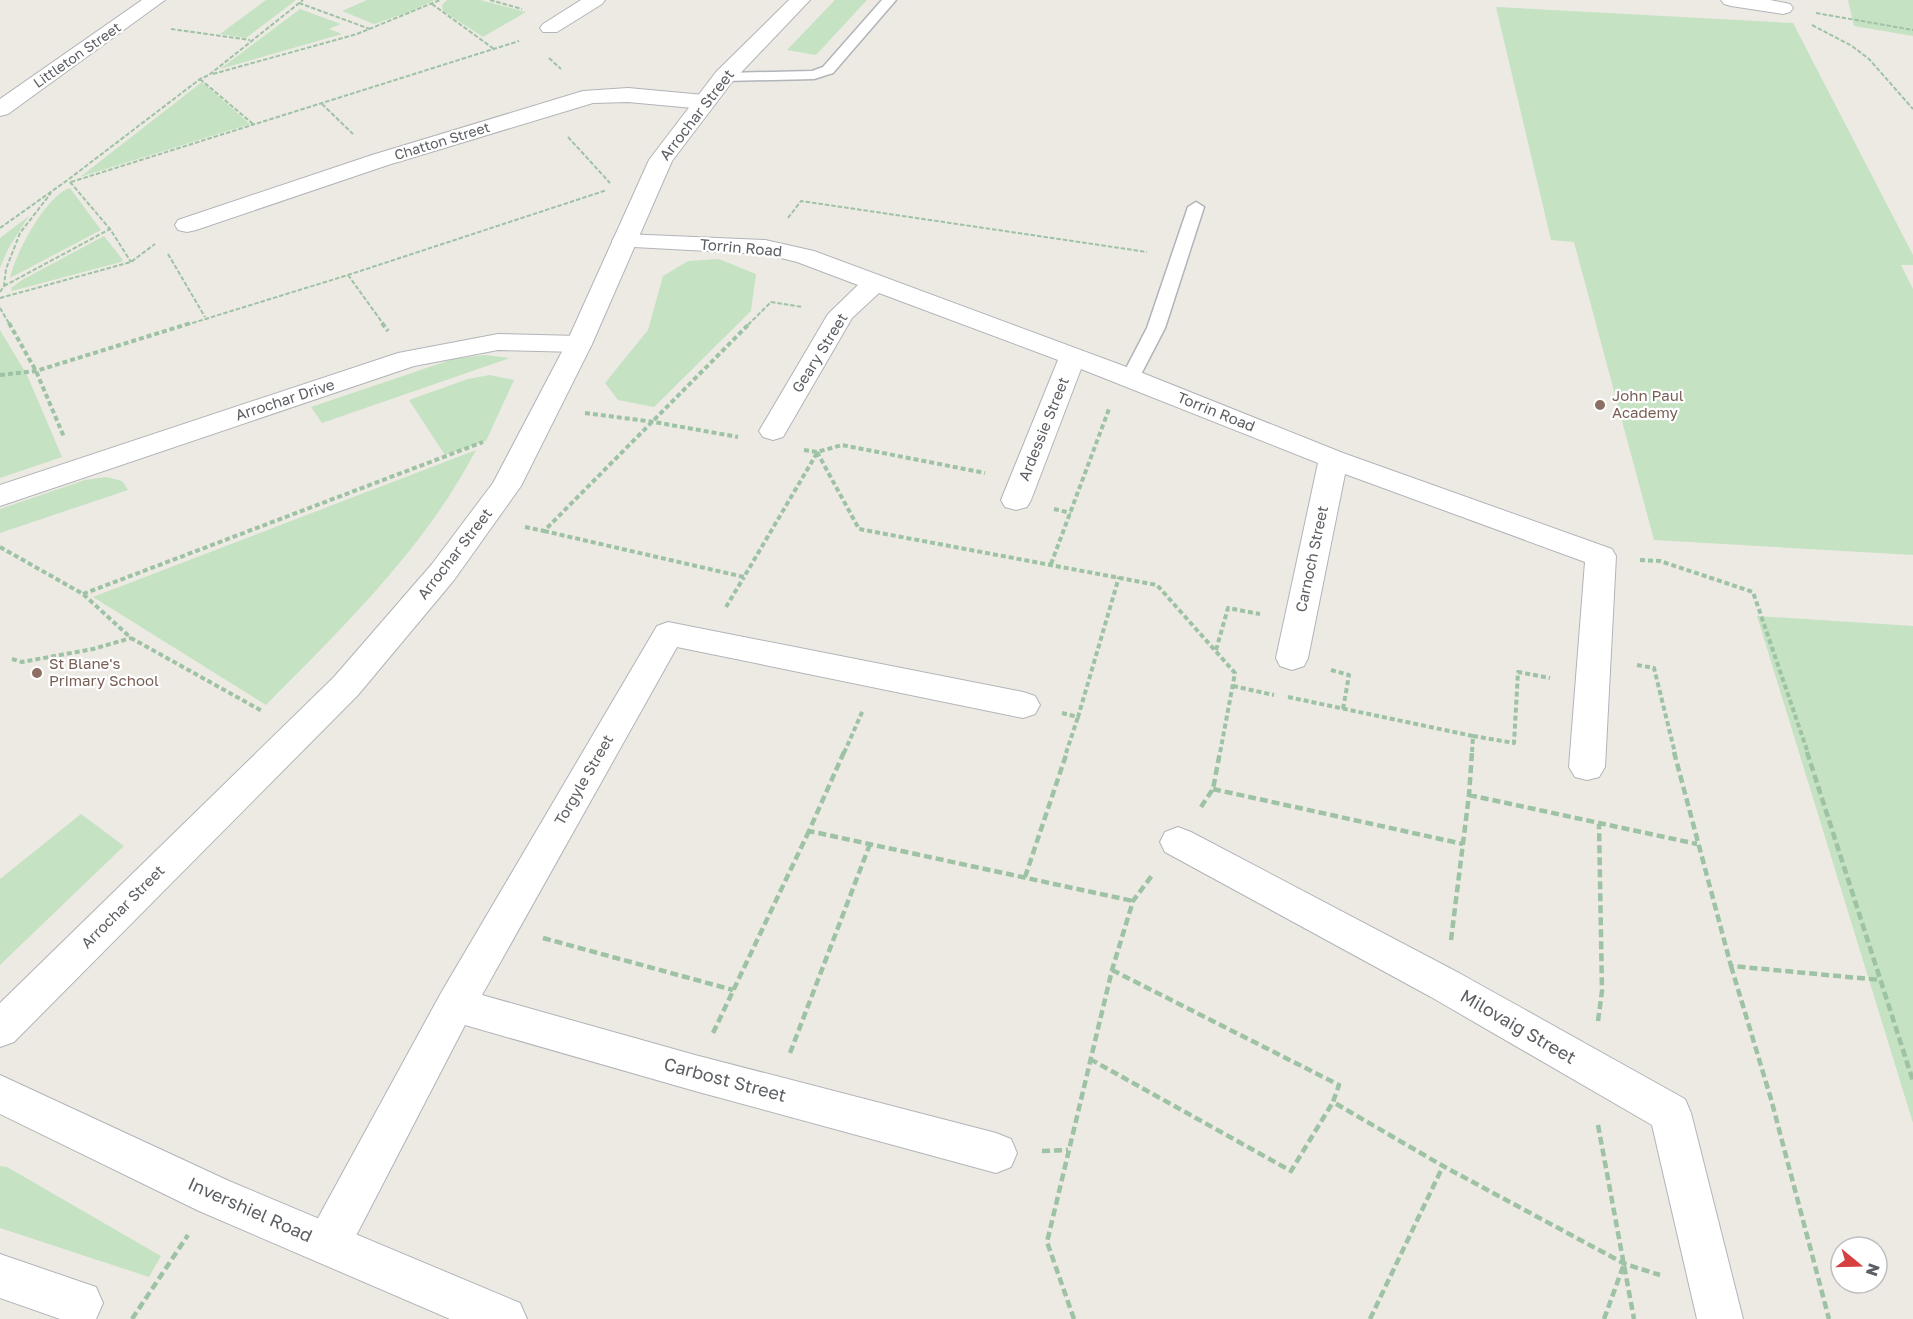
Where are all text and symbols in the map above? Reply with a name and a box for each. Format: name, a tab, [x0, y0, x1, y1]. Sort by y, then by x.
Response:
street label: Littleton Street	[30, 18, 124, 91]
street label: Arrochar Street	[655, 65, 737, 163]
street label: Chatton Street	[392, 118, 492, 163]
street label: Torrin Road	[699, 234, 783, 260]
street label: Geary Street	[788, 309, 851, 396]
street label: Arrochar Drive	[233, 374, 337, 424]
street label: Ardessie Street	[1014, 374, 1072, 483]
place label: John Paul Academy	[1612, 386, 1684, 421]
street label: Torrin Road	[1175, 387, 1258, 435]
marker: John Paul Academy	[1593, 398, 1607, 412]
street label: Arrochar Street	[413, 504, 495, 602]
street label: Carnoch Street	[1291, 504, 1331, 614]
place label: St Blane's Primary School	[49, 654, 159, 689]
marker: St Blane's Primary School	[30, 666, 44, 680]
street label: Torgyle Street	[550, 731, 616, 828]
street label: Arrochar Street	[77, 861, 168, 952]
street label: Milovaig Street	[1457, 984, 1580, 1068]
street label: Carbost Street	[662, 1052, 789, 1106]
street label: Invershiel Road	[185, 1172, 316, 1246]
north arrow	[1829, 1235, 1889, 1295]
text: N	[1862, 1261, 1885, 1279]

